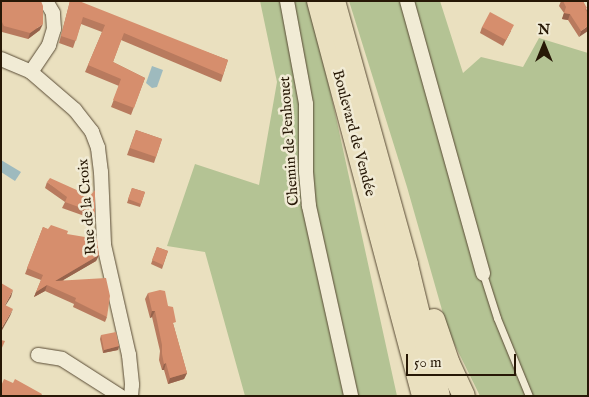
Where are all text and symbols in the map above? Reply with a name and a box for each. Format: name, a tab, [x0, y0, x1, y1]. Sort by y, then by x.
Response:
north arrow	[519, 20, 569, 70]
text: N	[538, 21, 550, 39]
street label: Boulevard de Vendée	[328, 68, 380, 198]
street label: Chemin de Penhouet	[275, 76, 303, 206]
street label: Rue de la Croix	[74, 158, 100, 256]
scale bar	[409, 344, 519, 376]
text: 50 m	[414, 353, 442, 372]

